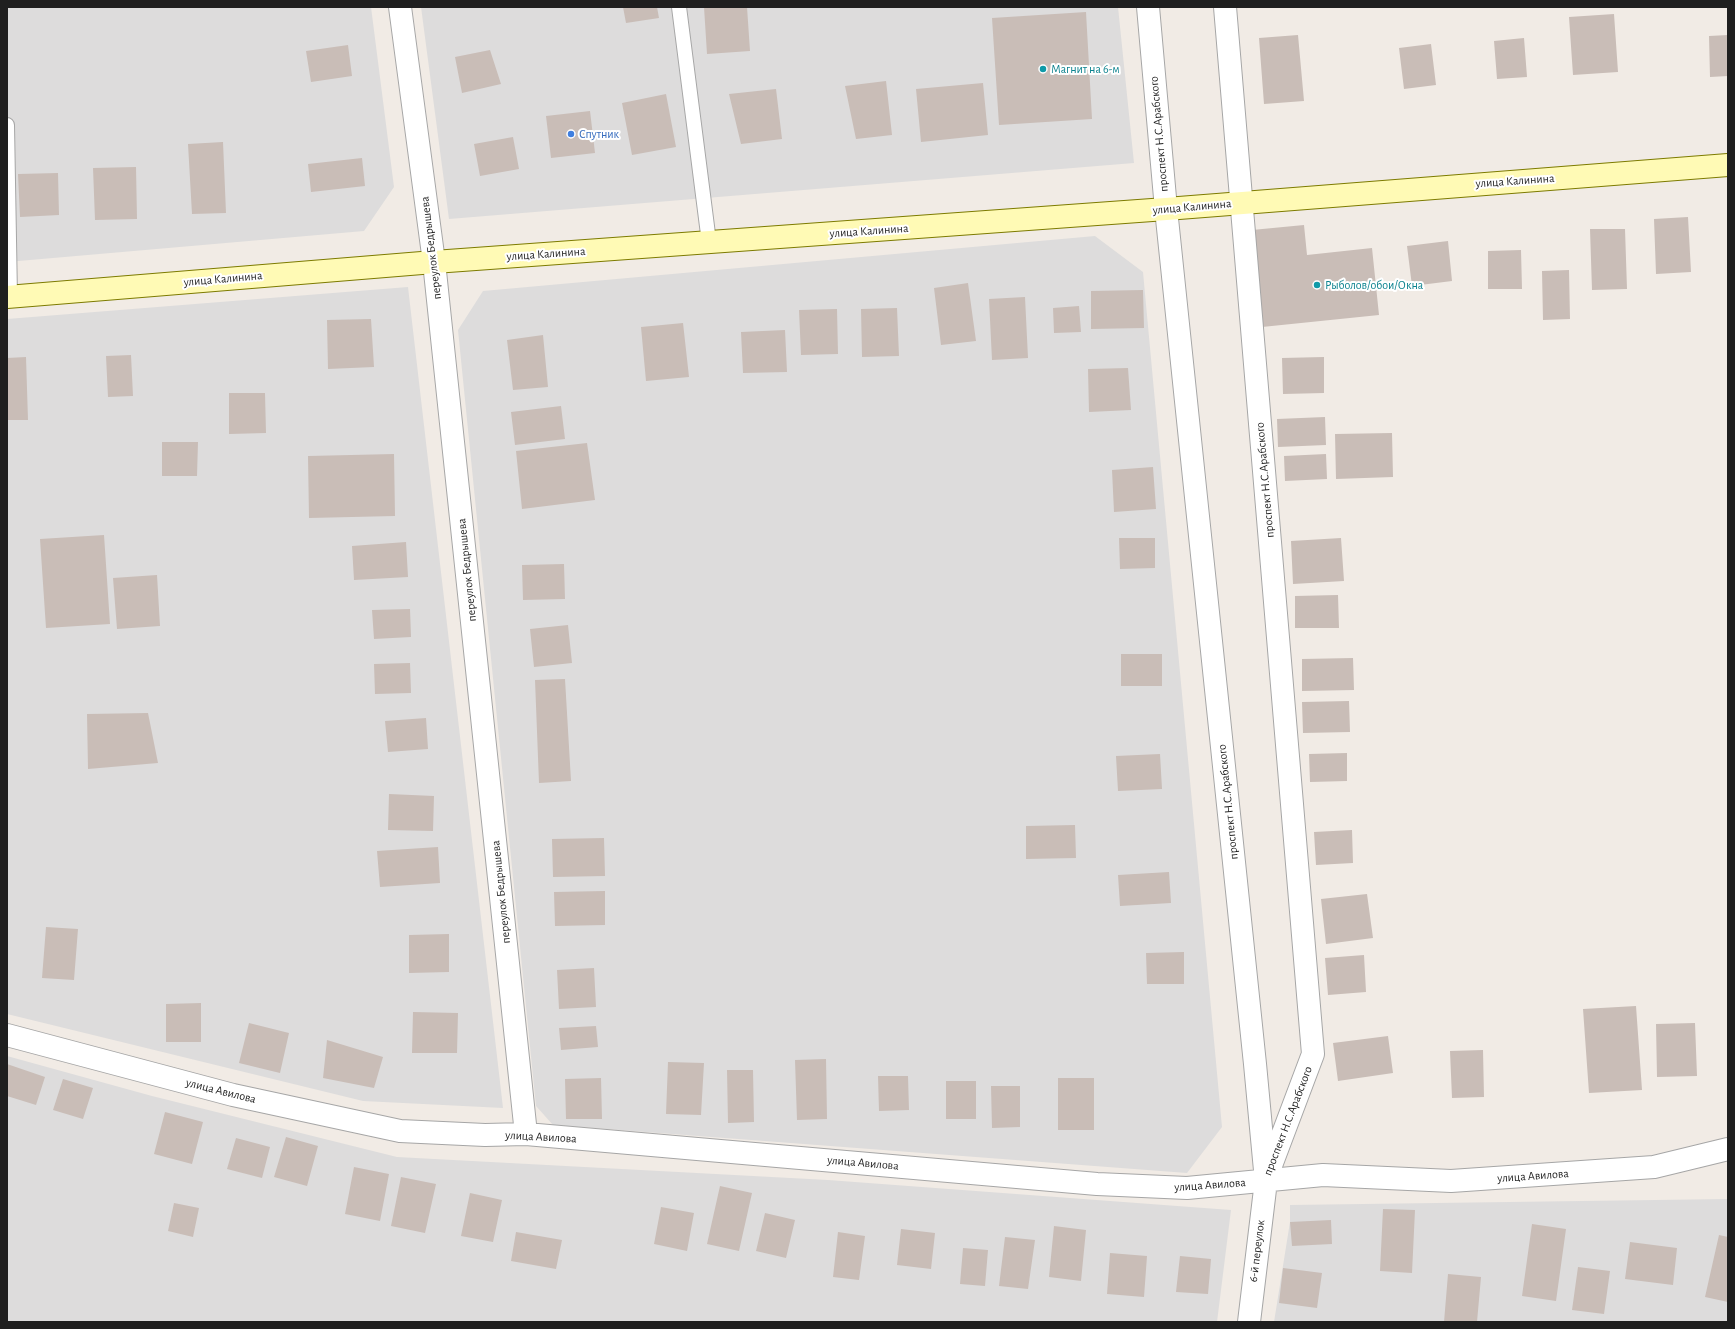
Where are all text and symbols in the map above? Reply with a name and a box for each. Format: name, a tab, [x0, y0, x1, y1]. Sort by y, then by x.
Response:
place label: Магнит на 6-м	[1051, 62, 1120, 76]
marker: Магнит на 6-м	[1038, 64, 1048, 74]
street label: проспект Н.С.Арабского	[1147, 76, 1171, 192]
place label: Спутник	[579, 127, 619, 141]
marker: Спутник	[566, 129, 576, 139]
street label: улица Калинина	[1475, 171, 1555, 191]
street label: переулок Бедрышева	[418, 196, 444, 300]
street label: улица Калинина	[1152, 196, 1232, 218]
street label: улица Калинина	[829, 221, 909, 241]
street label: улица Калинина	[506, 244, 586, 264]
street label: улица Калинина	[183, 268, 263, 290]
place label: Рыболов/обои/Окна	[1325, 278, 1423, 292]
marker: Рыболов/обои/Окна	[1312, 280, 1322, 290]
street label: проспект Н.С.Арабского	[1253, 422, 1277, 538]
street label: переулок Бедрышева	[454, 518, 480, 622]
street label: проспект Н.С.Арабского	[1215, 744, 1241, 860]
street label: переулок Бедрышева	[488, 840, 514, 944]
street label: проспект Н.С.Арабского	[1260, 1064, 1316, 1178]
street label: улица Авилова	[185, 1075, 257, 1107]
street label: улица Авилова	[505, 1128, 577, 1146]
street label: улица Авилова	[827, 1153, 899, 1173]
street label: улица Авилова	[1497, 1166, 1569, 1186]
street label: улица Авилова	[1174, 1175, 1246, 1195]
street label: 6-й переулок	[1246, 1219, 1268, 1283]

